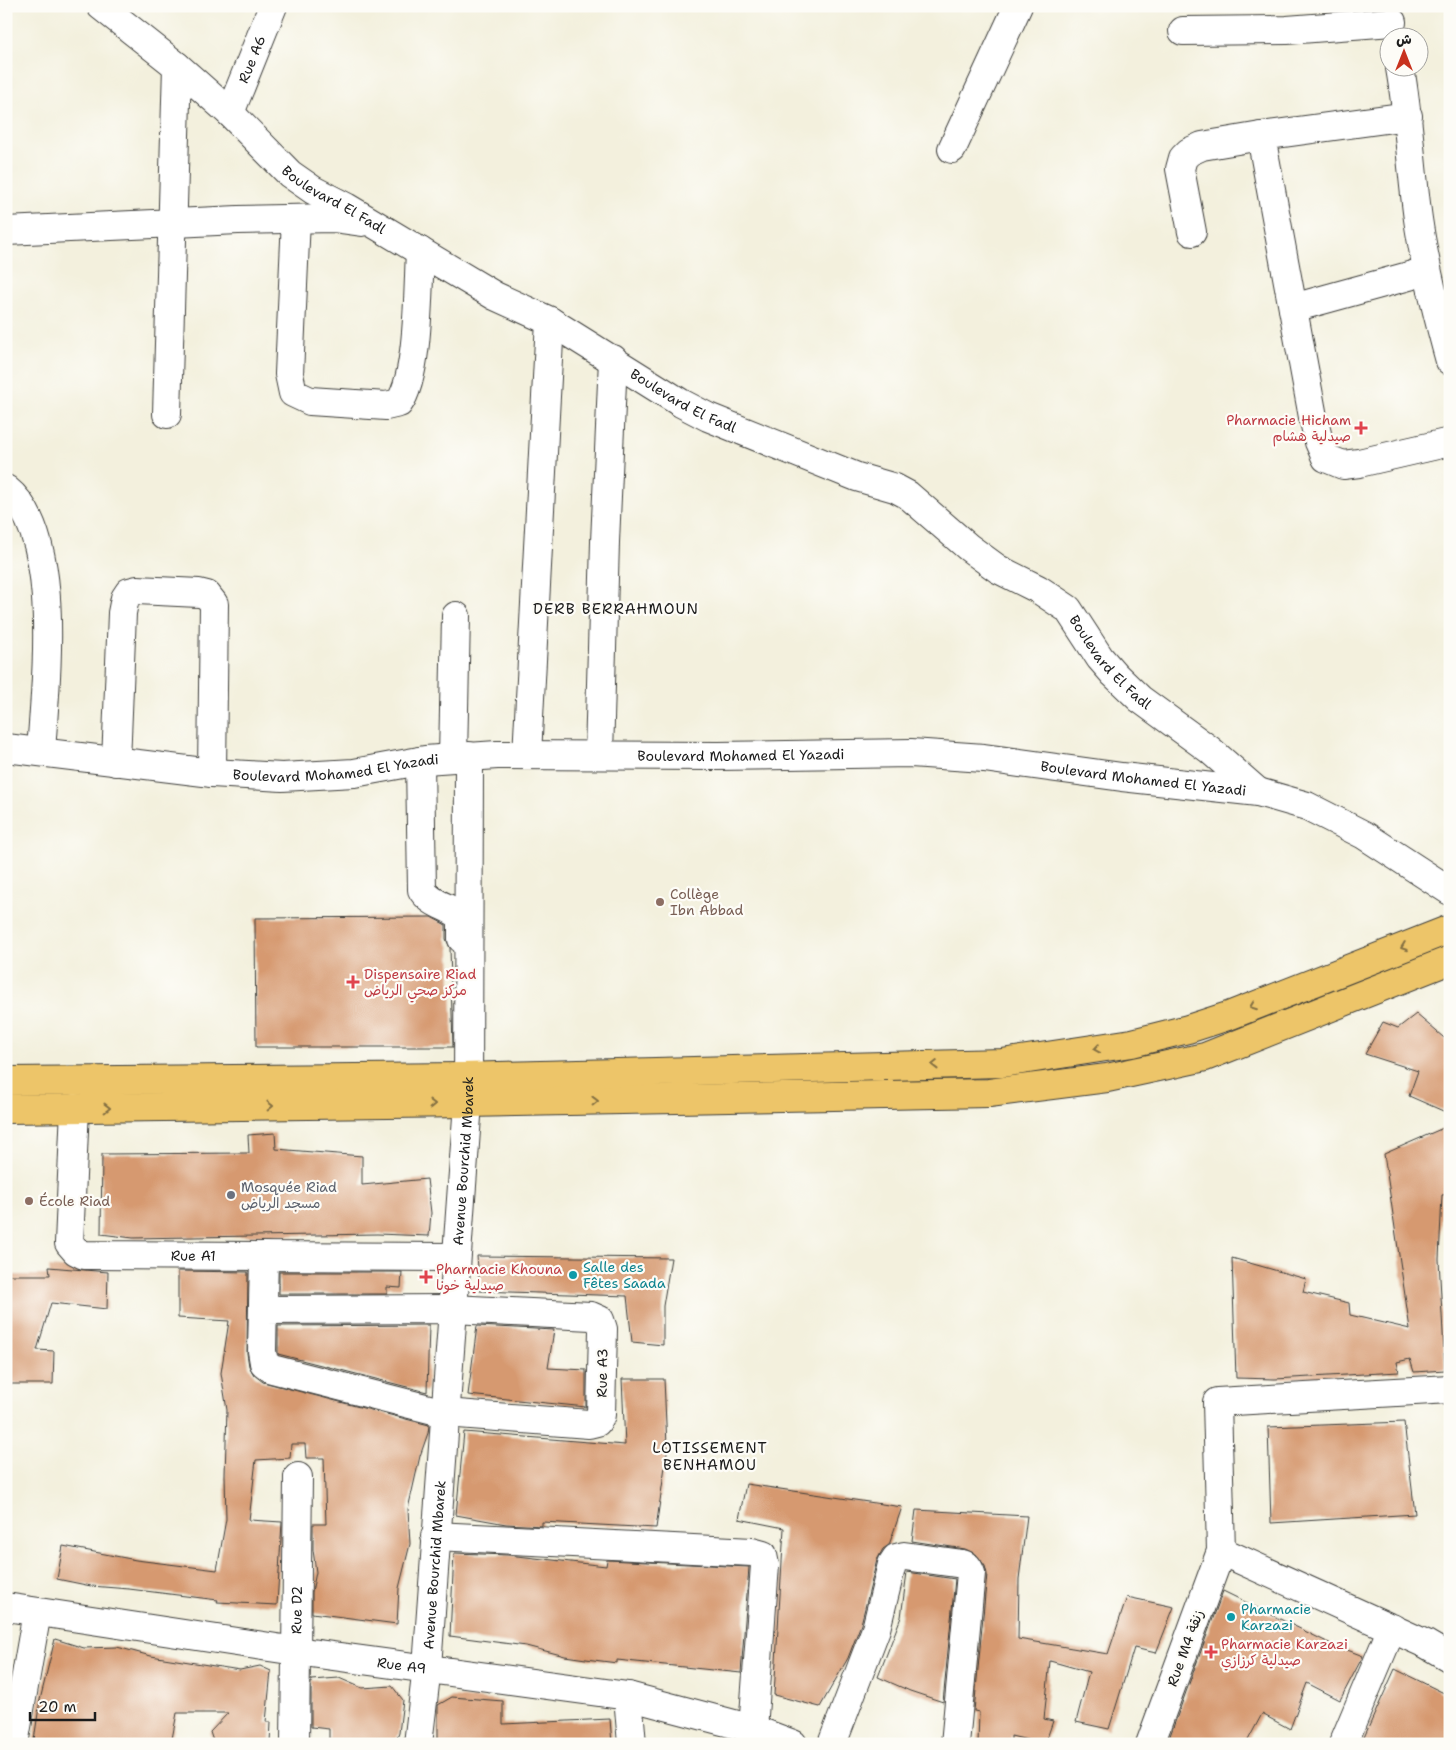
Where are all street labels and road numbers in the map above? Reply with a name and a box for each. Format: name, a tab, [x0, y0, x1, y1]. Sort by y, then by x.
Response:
street label: Rue A6	[234, 33, 269, 86]
street label: Boulevard El Fadl	[278, 162, 390, 238]
street label: Boulevard El Fadl	[627, 365, 740, 437]
street label: Boulevard El Fadl	[1065, 612, 1155, 714]
street label: Boulevard Mohamed El Yazadi	[637, 745, 845, 765]
street label: Boulevard Mohamed El Yazadi	[232, 750, 439, 786]
street label: Boulevard Mohamed El Yazadi	[1039, 757, 1247, 800]
street label: Avenue Bourchid Mbarek	[449, 1076, 477, 1246]
street label: Rue A1	[171, 1246, 216, 1265]
street label: Rue A3	[593, 1348, 611, 1398]
street label: Avenue Bourchid Mbarek	[419, 1480, 450, 1650]
street label: Rue D2	[287, 1586, 306, 1634]
street label: Rue M4 زنقة	[1163, 1607, 1207, 1689]
street label: Rue A9	[376, 1653, 427, 1678]

